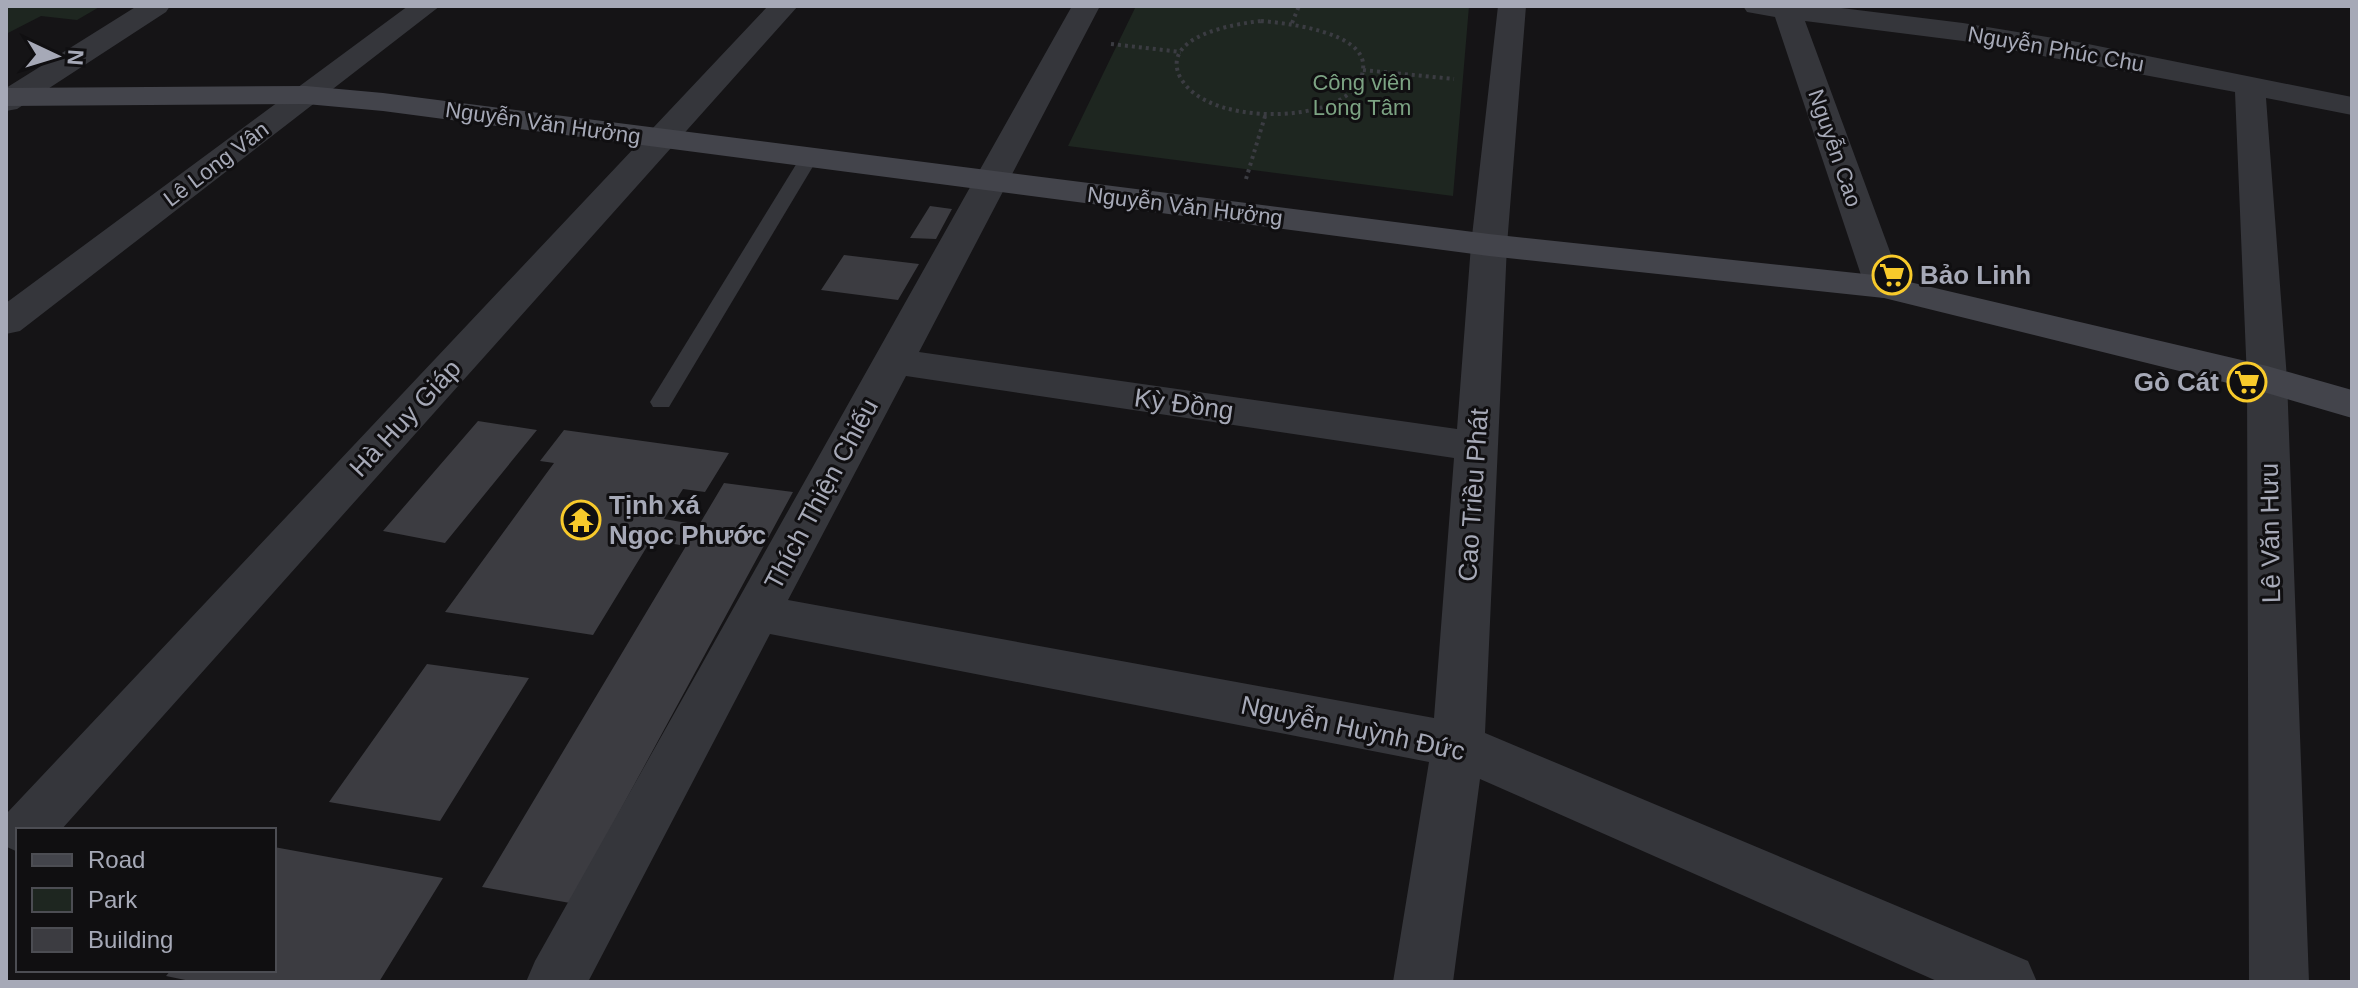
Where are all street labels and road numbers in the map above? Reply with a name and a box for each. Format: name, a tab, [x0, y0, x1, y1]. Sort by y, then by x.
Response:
street label: Nguyễn Phúc Chu	[1966, 21, 2146, 77]
street label: Nguyễn Cao	[1803, 86, 1867, 210]
street label: Nguyễn Văn Hưởng	[444, 97, 642, 149]
street label: Lê Long Vân	[159, 116, 273, 212]
street label: Nguyễn Văn Hưởng	[1086, 182, 1284, 230]
street label: Hà Huy Giáp	[343, 353, 467, 483]
street label: Kỳ Đồng	[1133, 382, 1235, 426]
street label: Thích Thiện Chiếu	[758, 393, 884, 595]
street label: Cao Triều Phát	[1452, 407, 1494, 583]
street label: Lê Văn Hưu	[2254, 463, 2286, 603]
street label: Nguyễn Huỳnh Đức	[1238, 690, 1468, 766]

